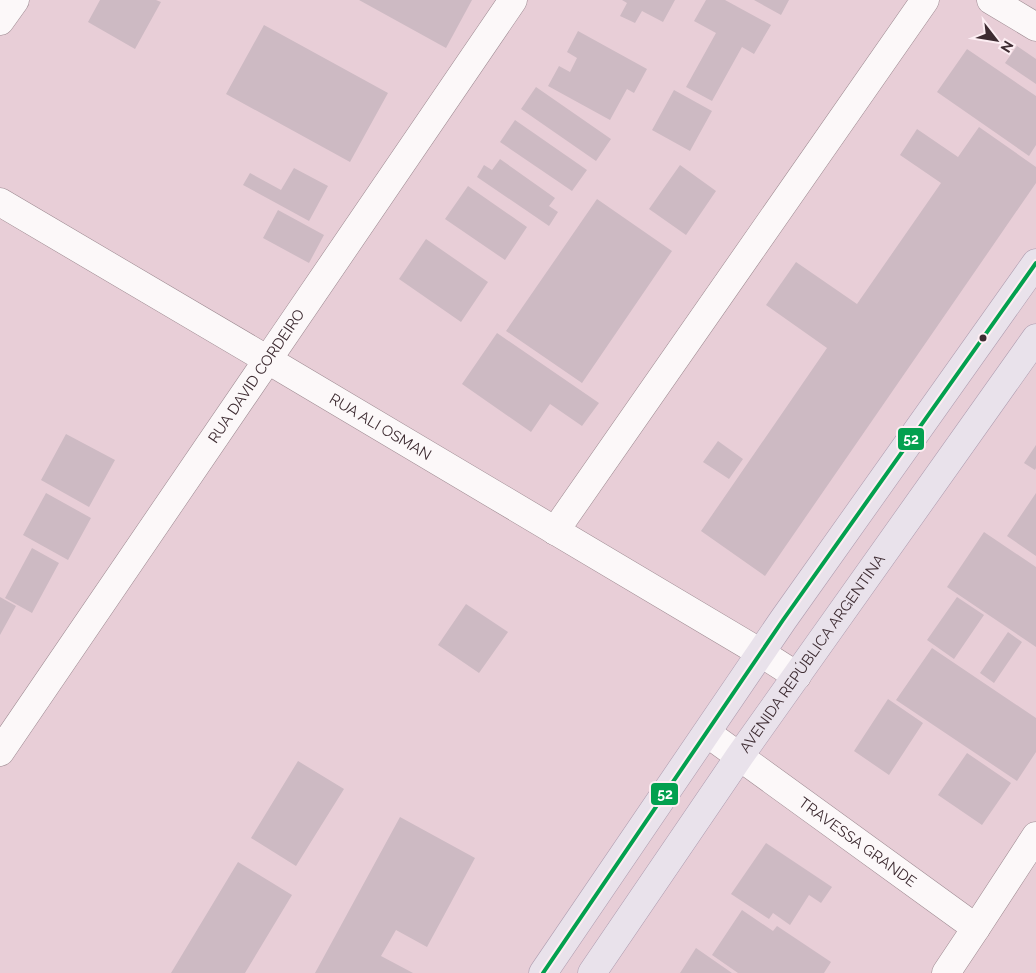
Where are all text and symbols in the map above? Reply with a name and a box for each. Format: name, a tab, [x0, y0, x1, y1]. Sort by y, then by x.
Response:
north arrow	[971, 15, 1021, 65]
text: N	[998, 38, 1017, 55]
street label: RUA DAVID CORDEIRO	[204, 306, 308, 447]
unlabelled marker	[978, 333, 988, 343]
street label: RUA ALI OSMAN	[326, 390, 435, 464]
line badge: 52	[897, 427, 925, 451]
text: 52	[903, 431, 919, 447]
street label: AVENIDA REPÚBLICA ARGENTINA	[736, 551, 889, 756]
line badge: 52	[650, 782, 679, 806]
text: 52	[657, 786, 673, 802]
street label: TRAVESSA GRANDE	[795, 793, 920, 891]

